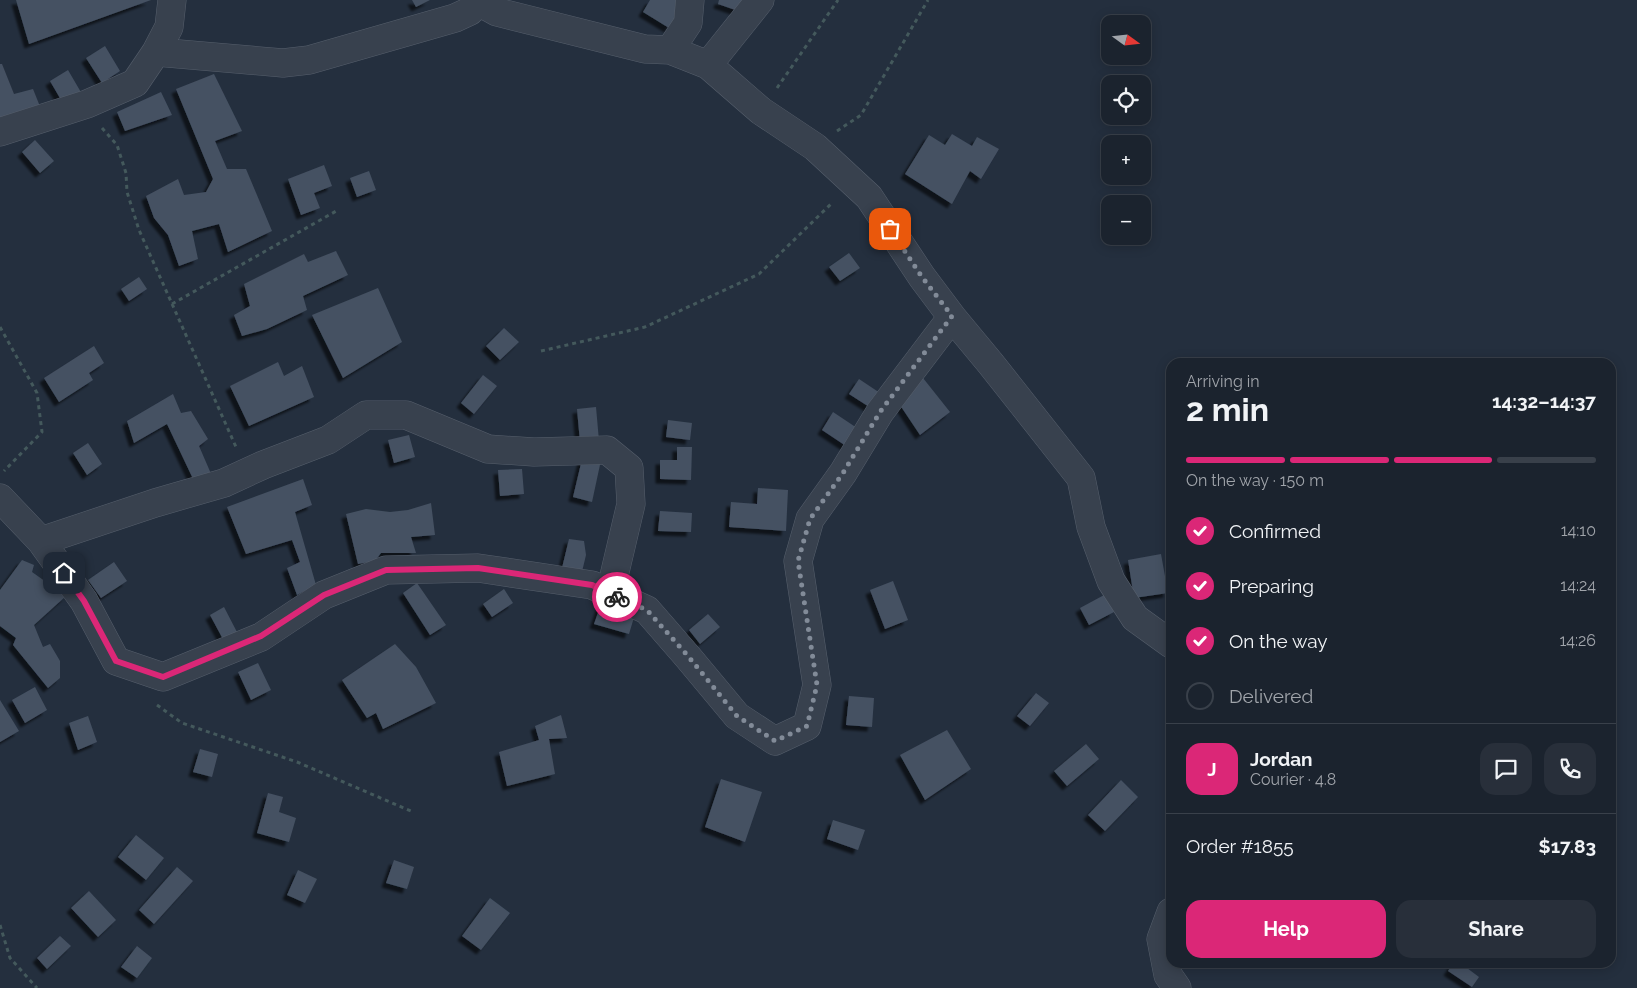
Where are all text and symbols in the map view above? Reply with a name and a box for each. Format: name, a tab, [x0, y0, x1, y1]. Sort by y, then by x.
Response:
north arrow	[1101, 15, 1151, 65]
map controls	[1101, 15, 1151, 245]
button: locate	[1101, 75, 1151, 125]
button: +	[1101, 135, 1151, 185]
button: −	[1101, 195, 1151, 245]
pin	[869, 208, 911, 250]
icon: bag	[876, 215, 904, 243]
text: Arriving in	[1186, 372, 1260, 391]
text: 14:32–14:37	[1492, 390, 1596, 412]
text: 2 min	[1186, 391, 1269, 428]
text: On the way · 150 m	[1186, 471, 1324, 490]
icon: check	[1186, 517, 1214, 545]
text: Confirmed	[1229, 520, 1321, 542]
text: 14:10	[1561, 521, 1596, 540]
pin	[43, 552, 85, 594]
icon: home	[50, 559, 78, 587]
courier	[592, 572, 642, 622]
icon: check	[1186, 572, 1214, 600]
text: Preparing	[1229, 575, 1314, 597]
text: 14:24	[1560, 576, 1596, 595]
icon: bike	[603, 583, 631, 611]
icon: check	[1186, 627, 1214, 655]
text: On the way	[1229, 630, 1328, 652]
text: 14:26	[1559, 631, 1596, 650]
text: Delivered	[1229, 685, 1313, 707]
button: chat	[1480, 743, 1532, 795]
button: phone	[1544, 743, 1596, 795]
text: Jordan	[1250, 748, 1313, 770]
text: J	[1207, 758, 1217, 780]
text: Courier · 4.8	[1250, 770, 1336, 789]
text: Order #1855	[1186, 835, 1294, 857]
text: $17.83	[1539, 835, 1596, 857]
button: Help	[1186, 900, 1386, 958]
button: Share	[1396, 900, 1596, 958]

